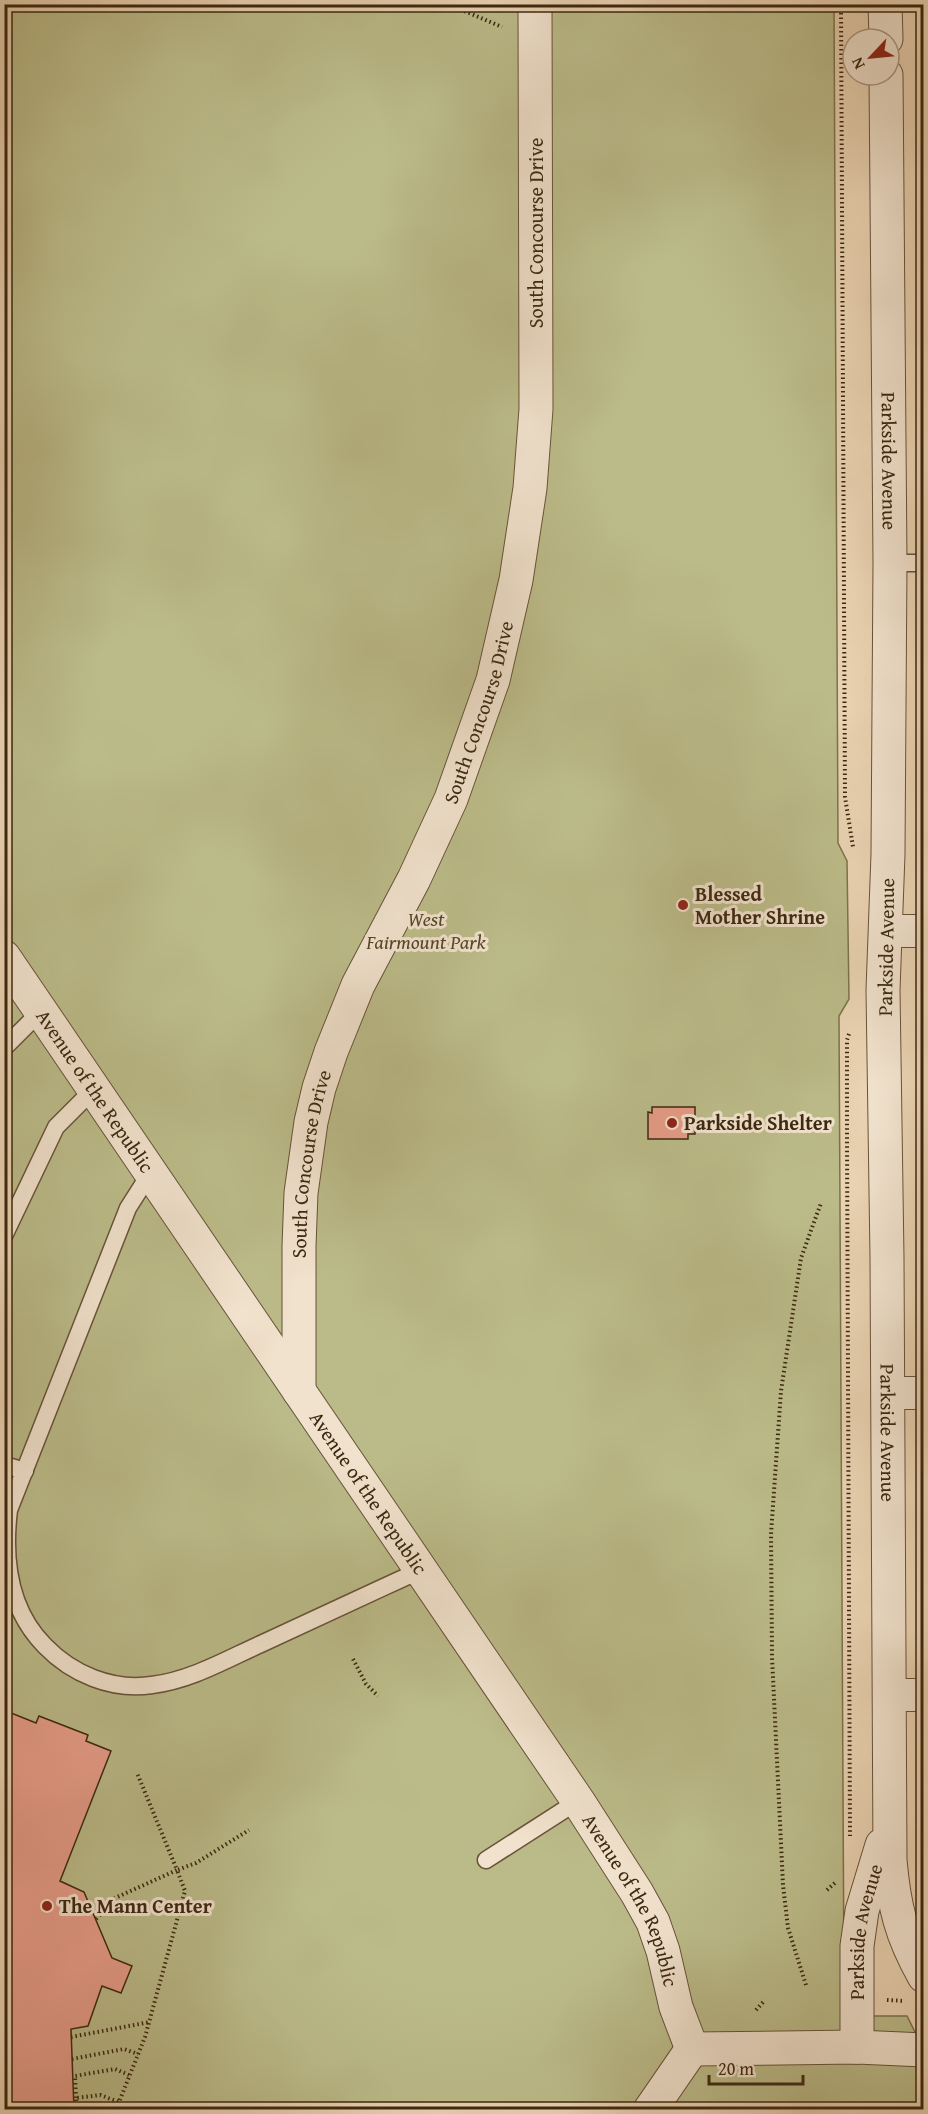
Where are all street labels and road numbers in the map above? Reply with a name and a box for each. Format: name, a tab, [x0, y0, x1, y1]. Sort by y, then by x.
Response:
street label: South Concourse Drive	[521, 138, 550, 328]
street label: Parkside Avenue	[875, 392, 905, 530]
street label: South Concourse Drive	[435, 618, 520, 808]
street label: Parkside Avenue	[870, 878, 901, 1016]
street label: Avenue of the Republic	[30, 1003, 162, 1178]
street label: South Concourse Drive	[284, 1066, 338, 1258]
street label: Parkside Avenue	[874, 1364, 903, 1502]
street label: Avenue of the Republic	[303, 1405, 435, 1580]
street label: Avenue of the Republic	[576, 1807, 686, 1990]
street label: Parkside Avenue	[842, 1860, 890, 2000]

